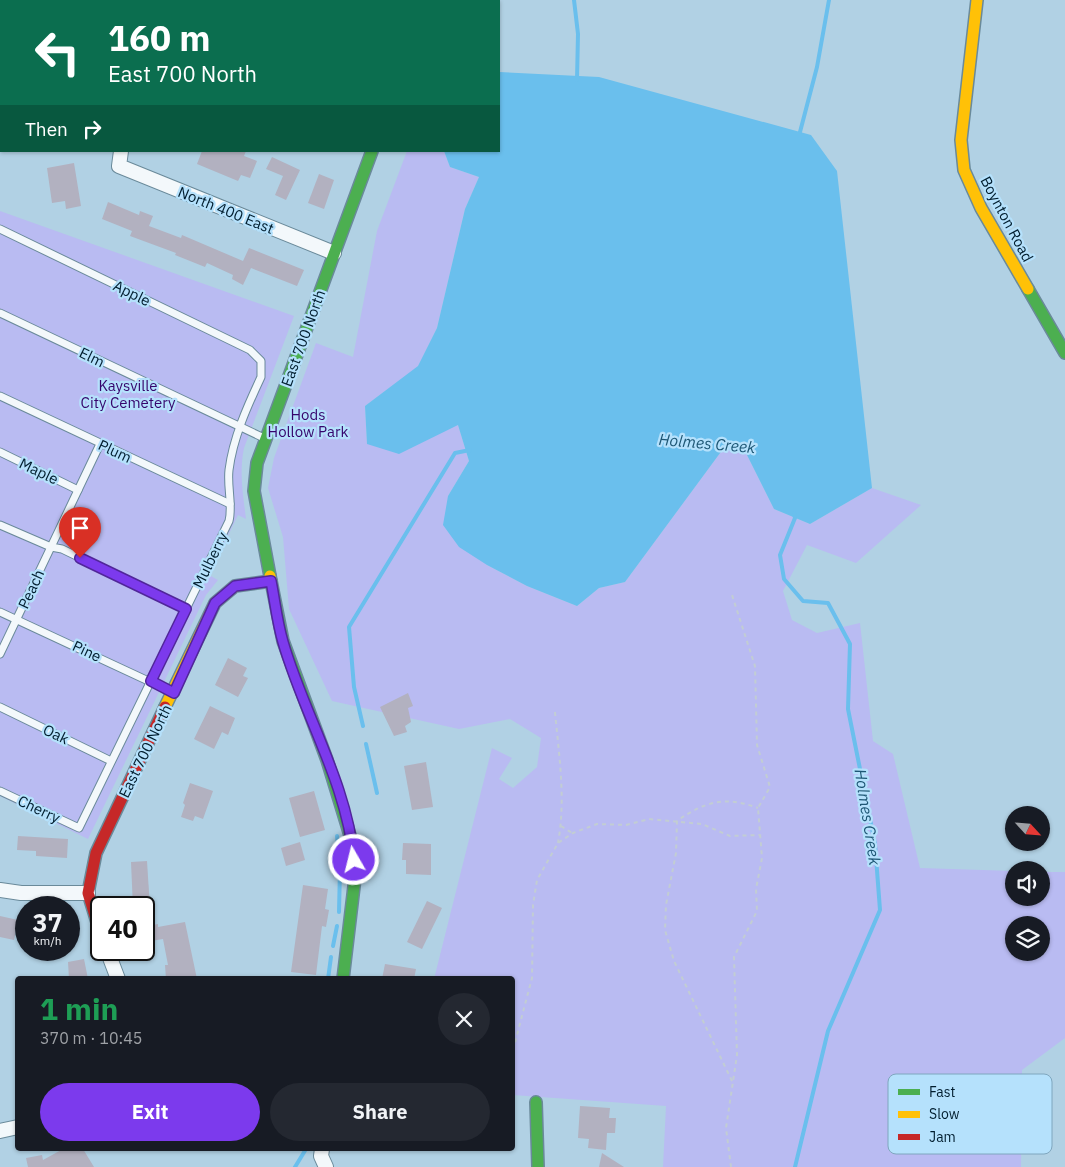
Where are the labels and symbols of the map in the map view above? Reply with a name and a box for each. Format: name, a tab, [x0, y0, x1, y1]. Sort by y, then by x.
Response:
street label: Boynton Road	[976, 173, 1038, 265]
street label: North 400 East	[175, 182, 277, 238]
street label: Apple	[110, 276, 154, 310]
street label: East 700 North	[277, 287, 329, 389]
street label: Elm	[76, 343, 108, 371]
park label: Kaysville City Cemetery	[81, 376, 176, 412]
park label: Hods Hollow Park	[268, 405, 349, 441]
water label: Holmes Creek	[658, 429, 757, 457]
street label: Plum	[95, 435, 135, 467]
street label: Maple	[16, 453, 62, 489]
pin	[59, 507, 101, 558]
street label: Mulberry	[188, 528, 232, 591]
street label: Peach	[14, 566, 48, 612]
street label: Pine	[70, 636, 104, 666]
street label: East 700 North	[114, 701, 176, 801]
street label: Oak	[40, 720, 72, 748]
water label: Holmes Creek	[851, 768, 886, 867]
street label: Cherry	[15, 791, 64, 827]
north arrow	[1005, 806, 1050, 851]
position arrow	[327, 833, 379, 885]
speed limit sign: 40	[90, 896, 155, 961]
legend	[888, 1074, 1052, 1154]
text: Fast	[929, 1083, 955, 1101]
text: Slow	[929, 1105, 960, 1123]
text: Jam	[929, 1128, 956, 1146]

